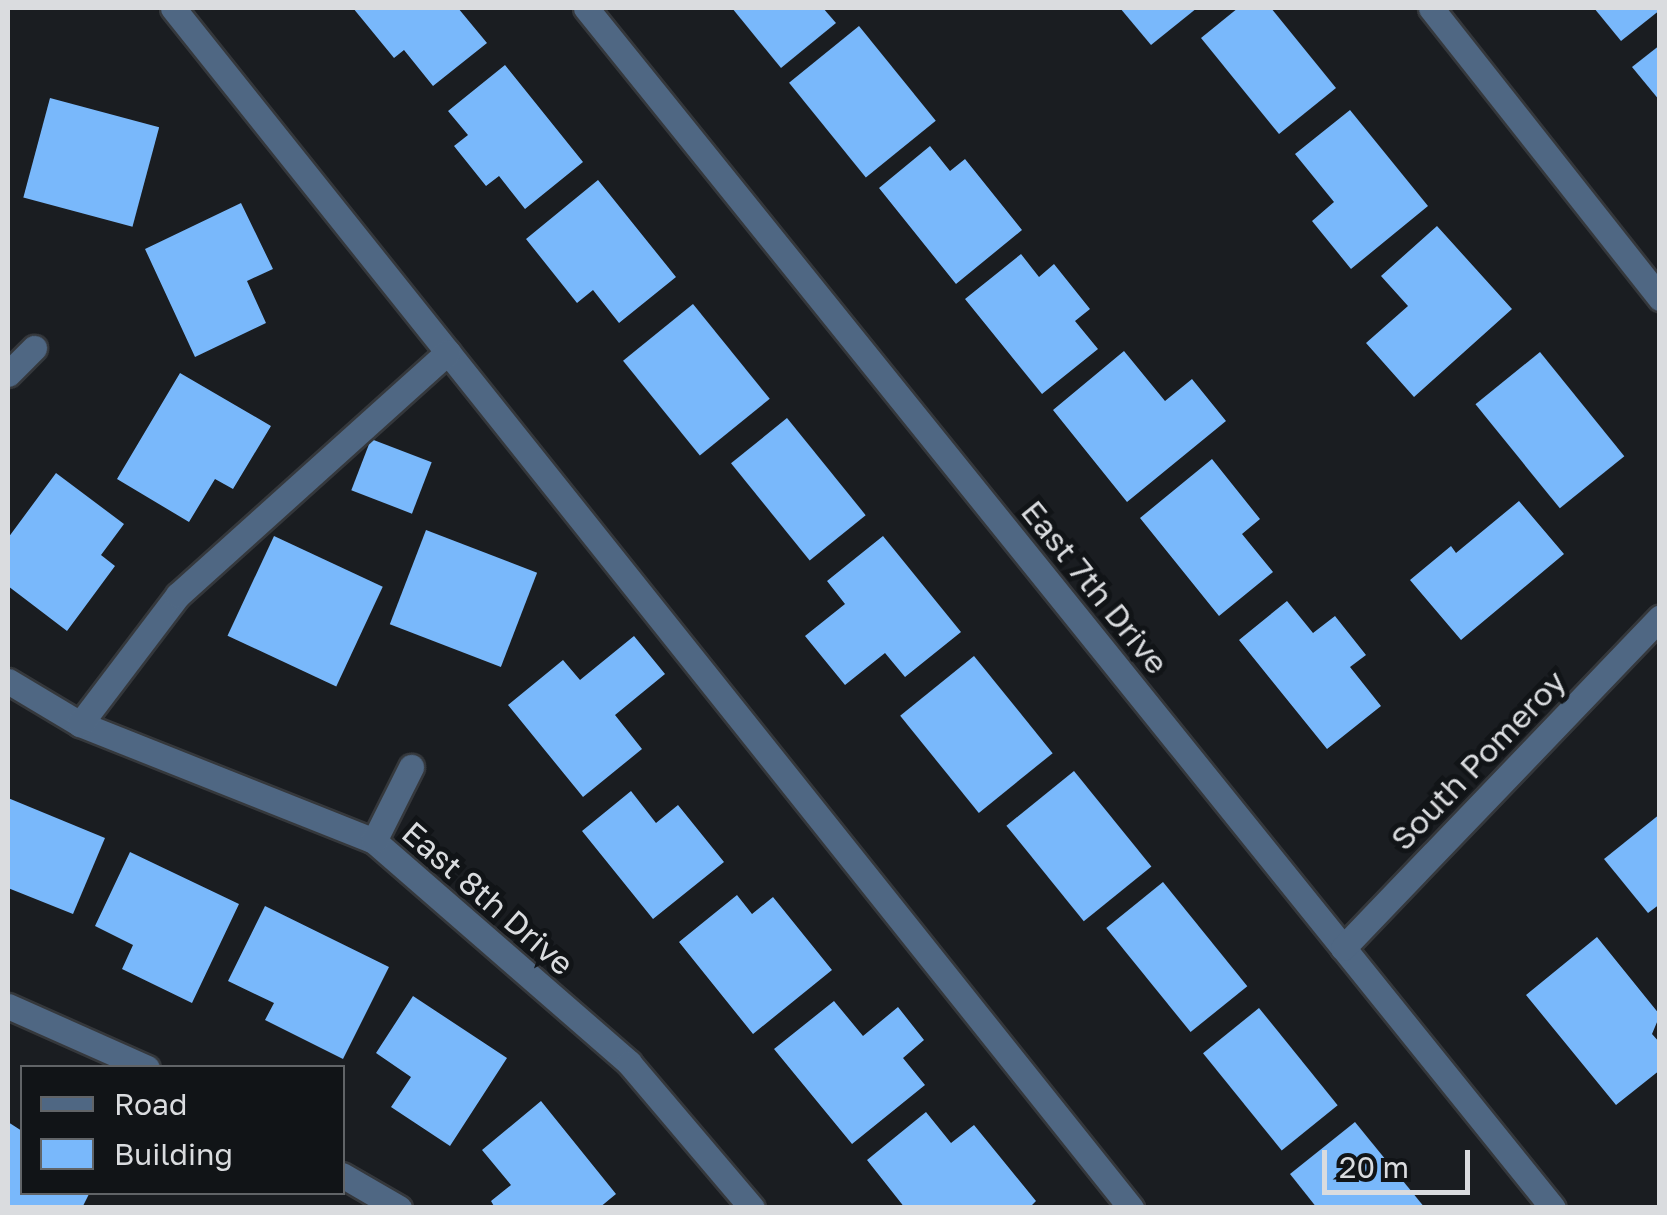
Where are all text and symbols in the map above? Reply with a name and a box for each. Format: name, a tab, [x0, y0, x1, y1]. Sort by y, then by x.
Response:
street label: East 7th Drive	[1013, 493, 1177, 681]
street label: South Pomeroy	[1383, 662, 1573, 858]
street label: East 8th Drive	[395, 813, 581, 983]
legend	[20, 1065, 345, 1195]
text: Road	[114, 1086, 188, 1122]
scale bar	[1327, 1130, 1474, 1192]
text: Building	[114, 1136, 233, 1172]
text: 20 m	[1339, 1149, 1409, 1185]

